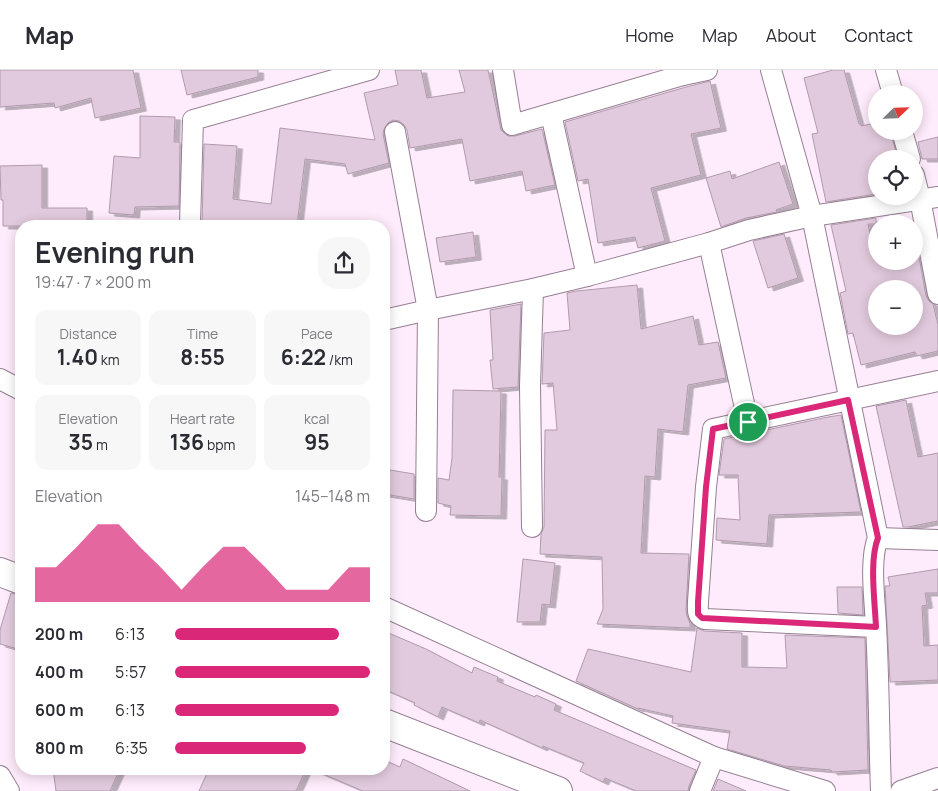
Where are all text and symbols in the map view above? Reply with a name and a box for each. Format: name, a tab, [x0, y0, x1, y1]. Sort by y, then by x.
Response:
text: Map	[25, 18, 74, 51]
text: Home	[625, 23, 674, 47]
text: Map	[702, 23, 738, 47]
text: About	[766, 23, 816, 47]
text: Contact	[844, 23, 913, 47]
north arrow	[868, 85, 922, 140]
map controls	[868, 85, 923, 335]
button: locate	[868, 150, 923, 205]
button: +	[868, 215, 923, 270]
text: Evening run	[35, 233, 195, 271]
button: share	[318, 237, 370, 289]
text: 19:47 · 7 × 200 m	[35, 271, 151, 293]
button: −	[868, 280, 923, 335]
text: Distance	[59, 324, 117, 343]
text: Time	[187, 324, 218, 343]
text: Pace	[301, 324, 333, 343]
text: 1.40	[57, 343, 98, 371]
text: 8:55	[180, 343, 225, 371]
text: 6:22	[281, 343, 326, 371]
text: km	[98, 350, 120, 369]
text: /km	[326, 350, 353, 369]
pin	[727, 401, 769, 443]
icon: arrive	[734, 408, 762, 436]
text: Elevation	[59, 409, 118, 428]
text: Heart rate	[170, 409, 235, 428]
text: kcal	[304, 409, 330, 428]
text: 35	[69, 428, 93, 456]
text: 136	[170, 428, 204, 456]
text: 95	[304, 428, 330, 456]
text: m	[93, 435, 108, 454]
text: bpm	[204, 435, 235, 454]
text: Elevation	[35, 485, 103, 507]
text: 145–148 m	[295, 485, 370, 507]
text: 200 m	[35, 623, 83, 645]
text: 6:13	[115, 623, 145, 645]
text: 400 m	[35, 661, 83, 683]
text: 5:57	[115, 661, 146, 683]
text: 600 m	[35, 699, 84, 721]
text: 6:13	[115, 699, 145, 721]
text: 800 m	[35, 737, 83, 759]
text: 6:35	[115, 737, 148, 759]

